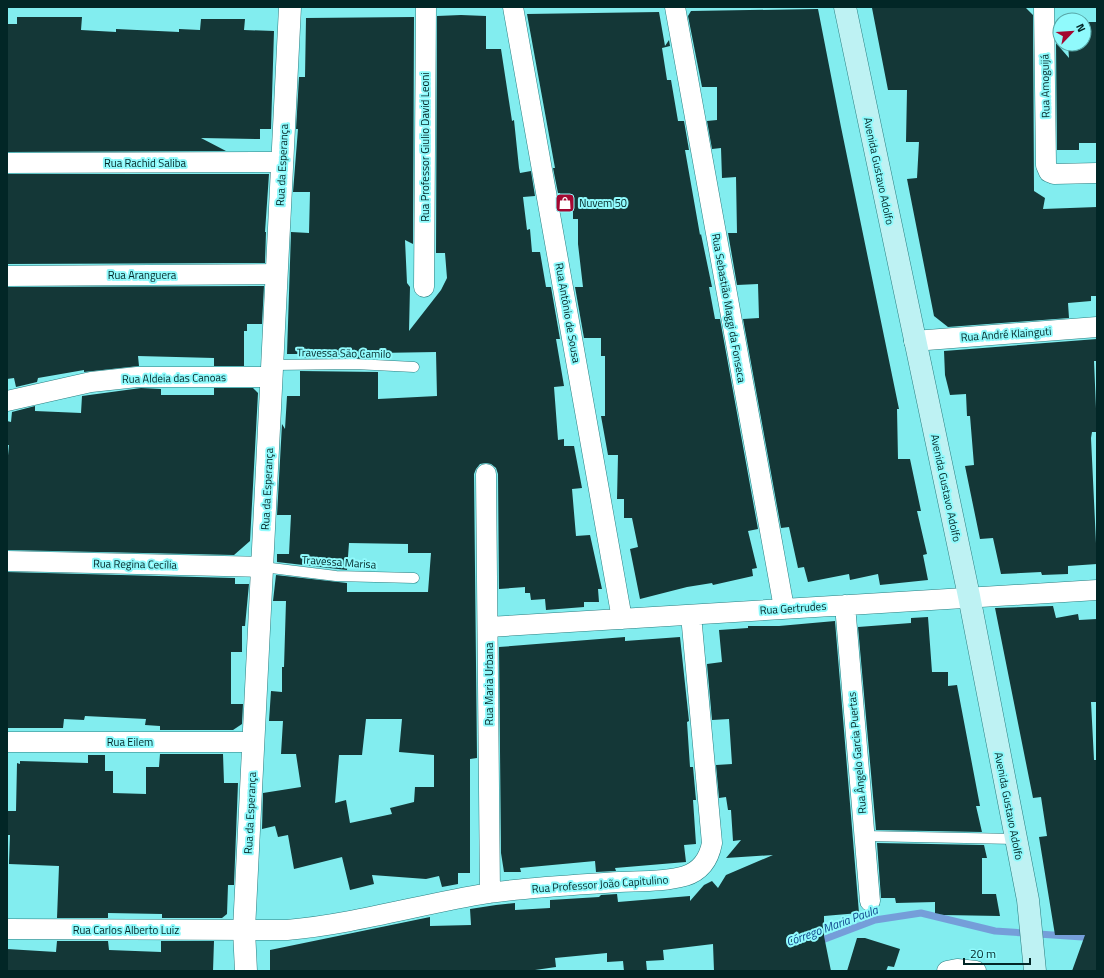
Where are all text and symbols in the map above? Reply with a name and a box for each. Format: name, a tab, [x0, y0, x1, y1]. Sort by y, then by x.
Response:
north arrow	[1052, 12, 1092, 52]
text: N	[1072, 21, 1090, 35]
street label: Rua Amoguijá	[1036, 53, 1054, 118]
street label: Rua Professor Giulio David Leoni	[417, 72, 433, 222]
street label: Avenida Gustavo Adolfo	[860, 116, 898, 226]
street label: Rua da Esperança	[272, 123, 292, 207]
street label: Rua Rachid Saliba	[104, 155, 186, 171]
shop icon: Nuvem 50	[554, 192, 576, 214]
place label: Nuvem 50	[579, 195, 627, 211]
street label: Rua Sebastião Maggi da Fonseca	[708, 232, 750, 384]
street label: Rua Antônio de Sousa	[551, 262, 585, 365]
street label: Rua Aranguera	[108, 267, 177, 283]
street label: Rua André Klainguti	[960, 323, 1052, 345]
street label: Travessa São Camilo	[297, 344, 391, 362]
street label: Rua Aldeia das Canoas	[122, 369, 226, 387]
street label: Avenida Gustavo Adolfo	[927, 433, 965, 543]
street label: Rua da Esperança	[257, 447, 277, 531]
street label: Travessa Marisa	[301, 551, 377, 573]
street label: Rua Regina Cecília	[93, 555, 178, 573]
street label: Rua Gertrudes	[759, 598, 827, 618]
street label: Rua Maria Urbana	[481, 642, 497, 726]
street label: Rua Ângelo Garcia Puertas	[844, 691, 870, 815]
street label: Rua Eilem	[107, 734, 153, 750]
street label: Avenida Gustavo Adolfo	[991, 751, 1027, 862]
street label: Rua da Esperança	[240, 771, 260, 855]
street label: Rua Professor João Capitulino	[531, 871, 669, 897]
water label: Córrego Maria Paula	[783, 900, 881, 951]
street label: Rua Carlos Alberto Luiz	[73, 922, 179, 938]
scale bar	[964, 940, 1030, 966]
text: 20 m	[970, 944, 996, 963]

